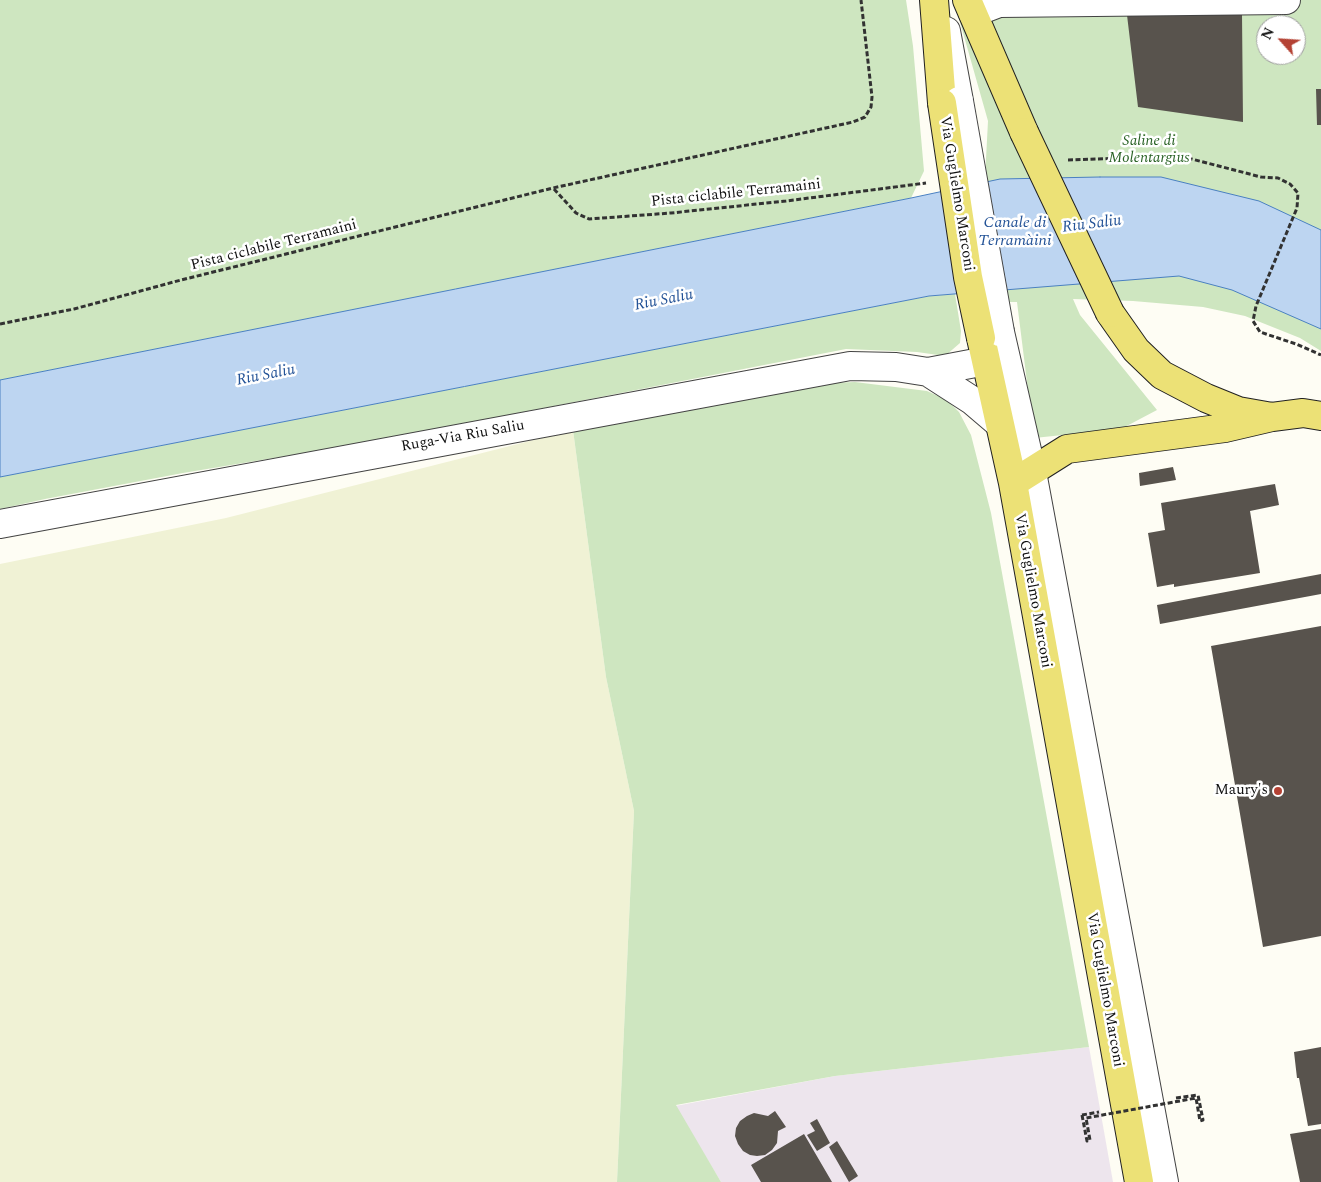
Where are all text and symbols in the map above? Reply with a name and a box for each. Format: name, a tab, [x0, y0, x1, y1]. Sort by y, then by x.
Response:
north arrow	[1256, 15, 1306, 65]
text: N	[1256, 24, 1280, 43]
street label: Via Guglielmo Marconi	[935, 115, 977, 273]
park label: Saline di Molentargius	[1108, 133, 1190, 168]
street label: Pista ciclabile Terramaini	[650, 176, 822, 212]
water label: Riu Saliu	[1061, 212, 1123, 238]
water label: Canale di Terramàini	[978, 214, 1052, 252]
street label: Pista ciclabile Terramaini	[189, 217, 359, 275]
water label: Riu Saliu	[633, 286, 695, 316]
water label: Riu Saliu	[235, 361, 297, 391]
street label: Ruga-Via Riu Saliu	[400, 417, 526, 457]
street label: Via Guglielmo Marconi	[1010, 512, 1054, 670]
place label: Maury's	[1214, 782, 1268, 800]
marker: Maury's	[1272, 785, 1284, 797]
street label: Via Guglielmo Marconi	[1082, 911, 1126, 1069]

